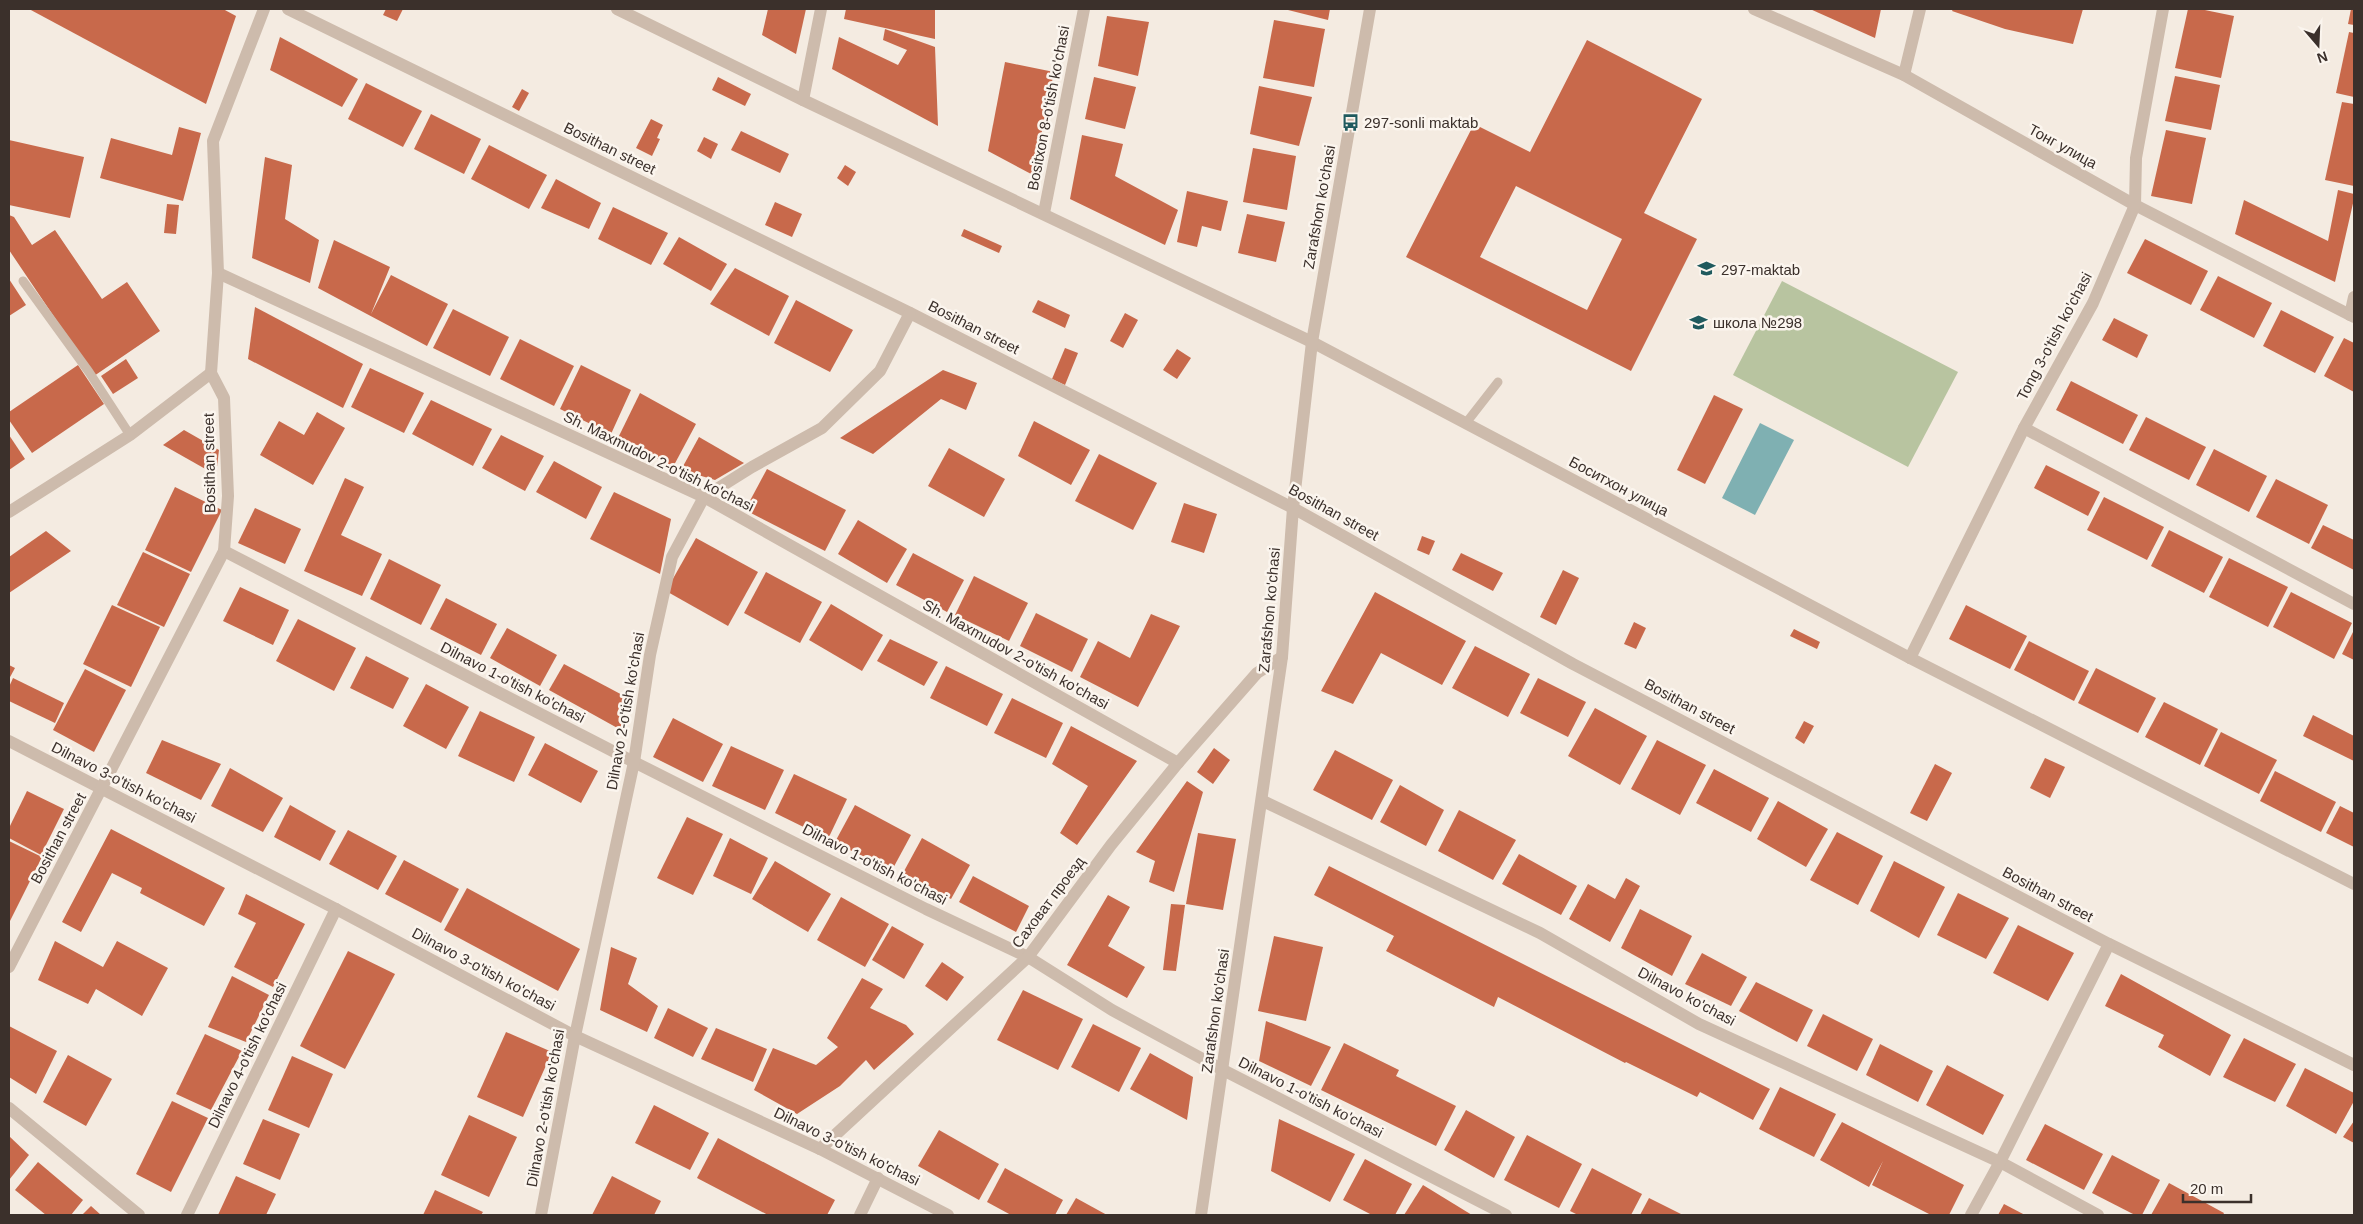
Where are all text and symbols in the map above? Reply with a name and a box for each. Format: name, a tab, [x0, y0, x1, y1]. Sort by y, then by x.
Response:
north arrow	[2293, 20, 2343, 70]
street label: Bositxon 8-o'tish ko'chasi	[1024, 24, 1072, 192]
text: N	[2315, 48, 2330, 67]
bus stop icon: 297-sonli maktab	[1340, 112, 1360, 132]
place label: 297-sonli maktab	[1364, 114, 1478, 131]
street label: Bosithan street	[561, 118, 659, 178]
street label: Тонг улица	[2026, 120, 2101, 172]
street label: Zarafshon ko'chasi	[1300, 144, 1338, 270]
school or university icon: 297-maktab	[1697, 259, 1717, 279]
place label: 297-maktab	[1721, 261, 1800, 278]
street label: Tong 3-o'tish ko'chasi	[2013, 269, 2095, 403]
street label: Bosithan street	[926, 297, 1023, 358]
school or university icon: школа №298	[1689, 312, 1709, 332]
place label: школа №298	[1713, 314, 1802, 331]
street label: Sh. Maxmudov 2-o'tish ko'chasi	[561, 407, 757, 515]
street label: Bosithan street	[200, 412, 218, 513]
street label: Боситхон улица	[1566, 453, 1672, 520]
street label: Bosithan street	[1286, 480, 1383, 544]
street label: Zarafshon ko'chasi	[1255, 547, 1283, 673]
street label: Sh. Maxmudov 2-o'tish ko'chasi	[920, 596, 1112, 712]
street label: Dilnavo 2-o'tish ko'chasi	[603, 631, 647, 791]
street label: Dilnavo 1-o'tish ko'chasi	[438, 638, 588, 726]
street label: Bosithan street	[1642, 675, 1739, 737]
street label: Dilnavo 3-o'tish ko'chasi	[49, 738, 199, 826]
street label: Bosithan street	[27, 789, 89, 886]
street label: Dilnavo 1-o'tish ko'chasi	[800, 820, 950, 908]
street label: Саховат проезд	[1008, 853, 1088, 951]
street label: Bosithan street	[2000, 863, 2097, 925]
street label: Dilnavo 3-o'tish ko'chasi	[409, 924, 559, 1014]
street label: Zarafshon ko'chasi	[1198, 948, 1232, 1074]
street label: Dilnavo ko'chasi	[1635, 963, 1739, 1029]
street label: Dilnavo 4-o'tish ko'chasi	[204, 979, 290, 1131]
street label: Dilnavo 2-o'tish ko'chasi	[523, 1028, 567, 1188]
street label: Dilnavo 1-o'tish ko'chasi	[1236, 1053, 1386, 1141]
street label: Dilnavo 3-o'tish ko'chasi	[771, 1103, 923, 1189]
scale bar	[2183, 1172, 2250, 1204]
text: 20 m	[2190, 1180, 2223, 1197]

